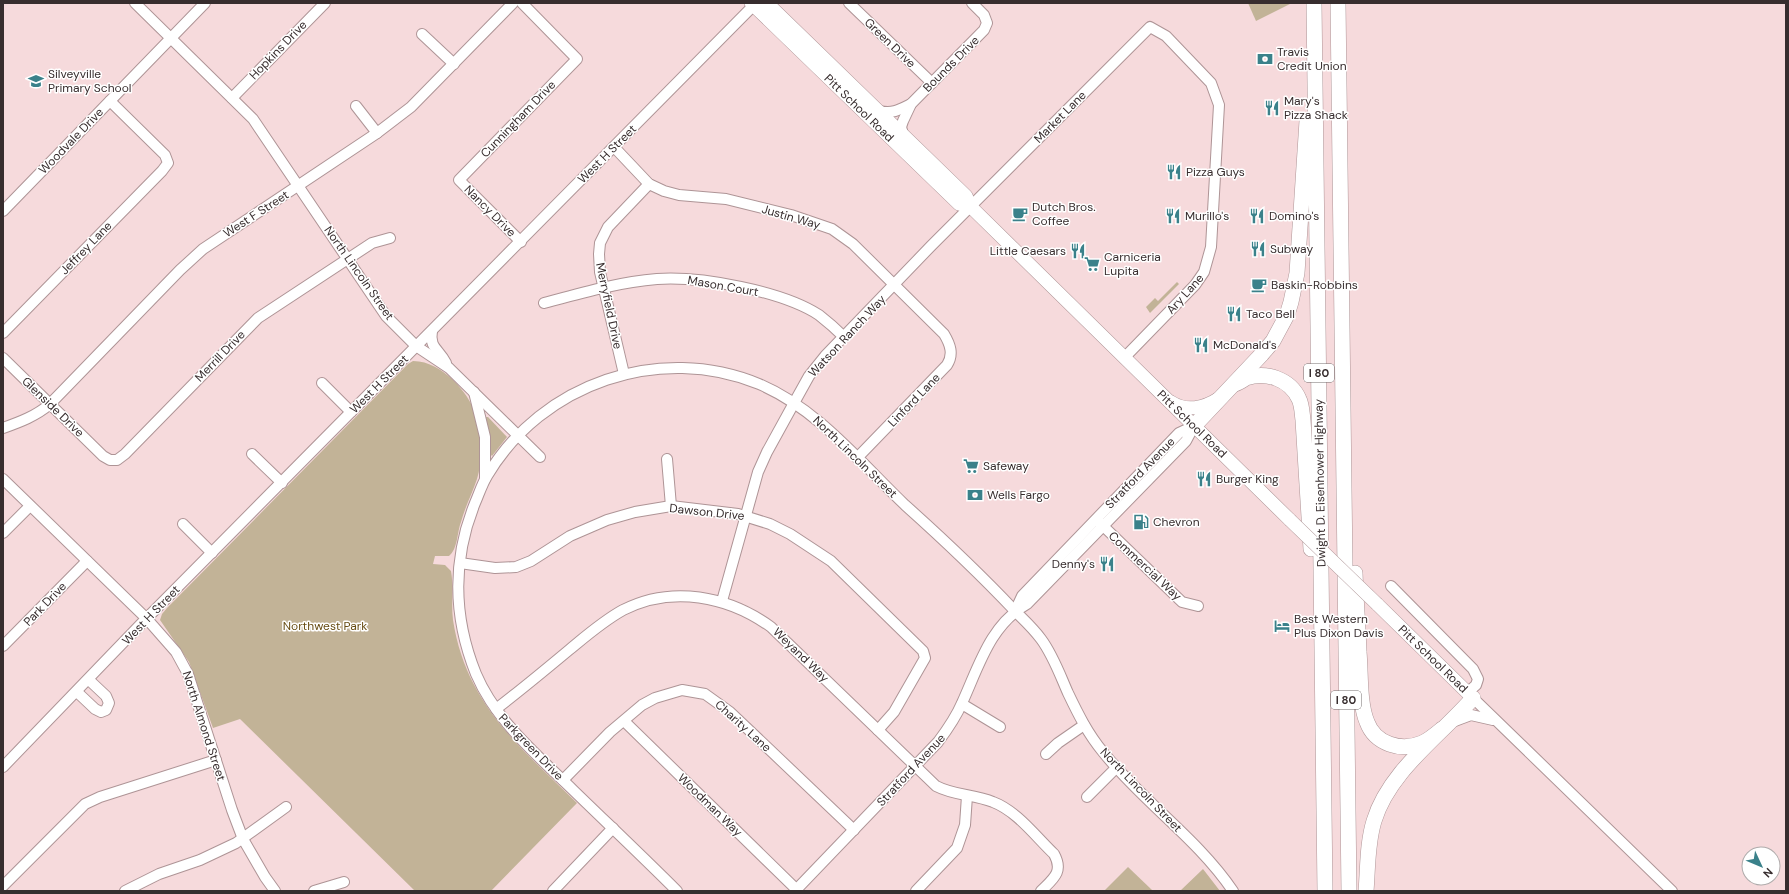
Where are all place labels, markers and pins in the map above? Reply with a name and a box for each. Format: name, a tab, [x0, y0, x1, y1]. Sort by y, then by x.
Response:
place label: Travis Credit Union	[1277, 44, 1347, 74]
bank icon: Travis Credit Union	[1256, 50, 1274, 68]
place label: Silveyville Primary School	[48, 66, 131, 96]
school or university icon: Silveyville Primary School	[27, 72, 45, 90]
place label: Mary's Pizza Shack	[1284, 93, 1348, 123]
restaurant icon: Mary's Pizza Shack	[1263, 99, 1281, 117]
restaurant icon: Pizza Guys	[1165, 163, 1183, 181]
place label: Pizza Guys	[1186, 164, 1245, 180]
place label: Dutch Bros. Coffee	[1032, 199, 1096, 229]
cafe icon: Dutch Bros. Coffee	[1011, 205, 1029, 223]
restaurant icon: Murillo's	[1164, 207, 1182, 225]
restaurant icon: Domino's	[1248, 207, 1266, 225]
place label: Murillo's	[1185, 208, 1229, 224]
place label: Domino's	[1269, 208, 1319, 224]
restaurant icon: Subway	[1249, 240, 1267, 258]
place label: Subway	[1270, 241, 1313, 257]
restaurant icon: Little Caesars	[1069, 242, 1087, 260]
place label: Little Caesars	[990, 243, 1066, 259]
place label: Carniceria Lupita	[1104, 249, 1161, 279]
supermarket icon: Carniceria Lupita	[1083, 255, 1101, 273]
cafe icon: Baskin-Robbins	[1250, 276, 1268, 294]
place label: Baskin-Robbins	[1271, 277, 1358, 293]
restaurant icon: Taco Bell	[1225, 305, 1243, 323]
place label: Taco Bell	[1246, 306, 1295, 322]
restaurant icon: McDonald's	[1192, 336, 1210, 354]
place label: McDonald's	[1213, 337, 1277, 353]
supermarket icon: Safeway	[962, 457, 980, 475]
place label: Safeway	[983, 458, 1029, 474]
restaurant icon: Burger King	[1195, 470, 1213, 488]
place label: Burger King	[1216, 471, 1279, 487]
bank icon: Wells Fargo	[966, 486, 984, 504]
place label: Wells Fargo	[987, 487, 1050, 503]
fuel station icon: Chevron	[1132, 513, 1150, 531]
place label: Chevron	[1153, 514, 1200, 530]
restaurant icon: Denny's	[1098, 555, 1116, 573]
place label: Denny's	[1052, 556, 1095, 572]
place label: Best Western Plus Dixon Davis	[1294, 611, 1384, 641]
hotel icon: Best Western Plus Dixon Davis	[1273, 617, 1291, 635]

